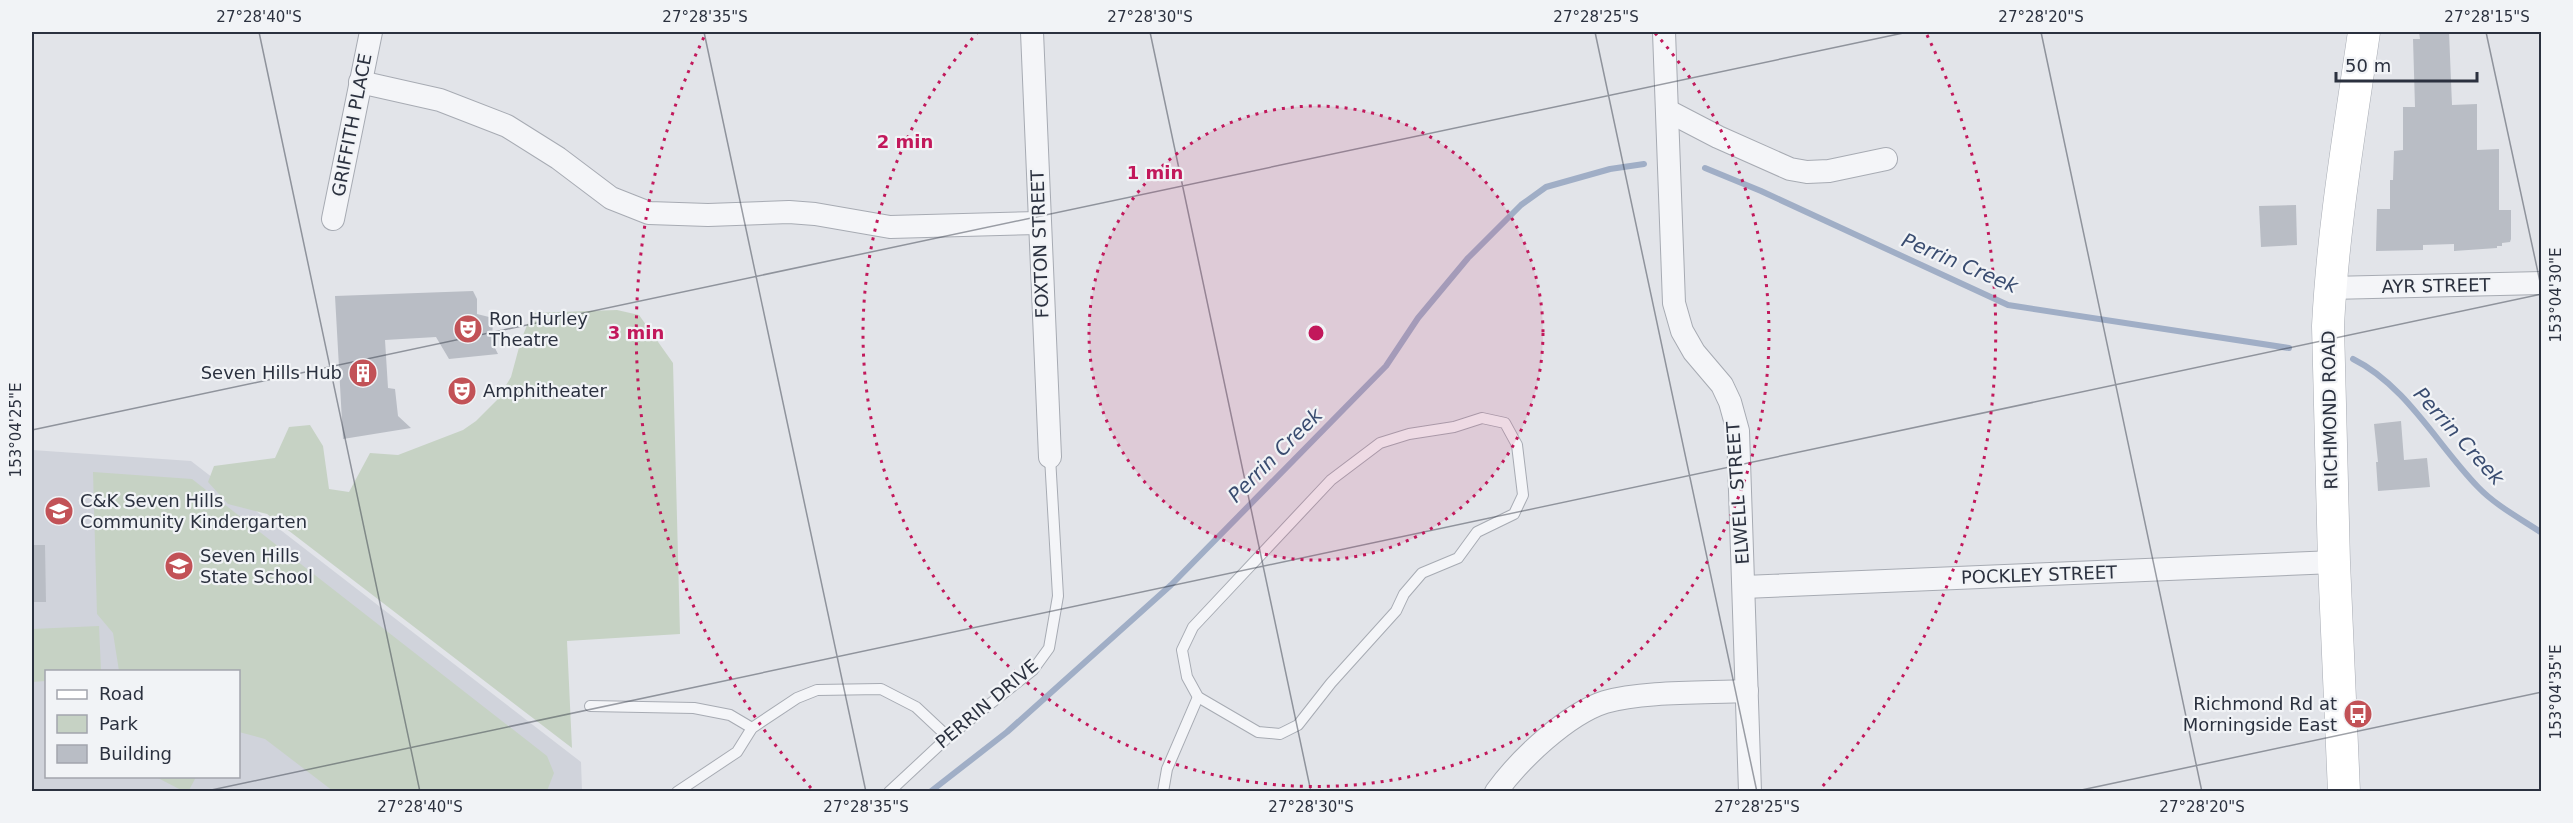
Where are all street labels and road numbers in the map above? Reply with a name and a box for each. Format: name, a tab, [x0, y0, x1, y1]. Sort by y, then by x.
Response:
street label: GRIFFITH PLACE	[327, 52, 376, 198]
street label: FOXTON STREET	[1026, 168, 1053, 319]
street label: AYR STREET	[2381, 274, 2492, 297]
street label: RICHMOND ROAD	[2318, 330, 2341, 490]
street label: ELWELL STREET	[1722, 420, 1753, 565]
street label: POCKLEY STREET	[1961, 561, 2118, 588]
street label: PERRIN DRIVE	[931, 655, 1042, 753]

